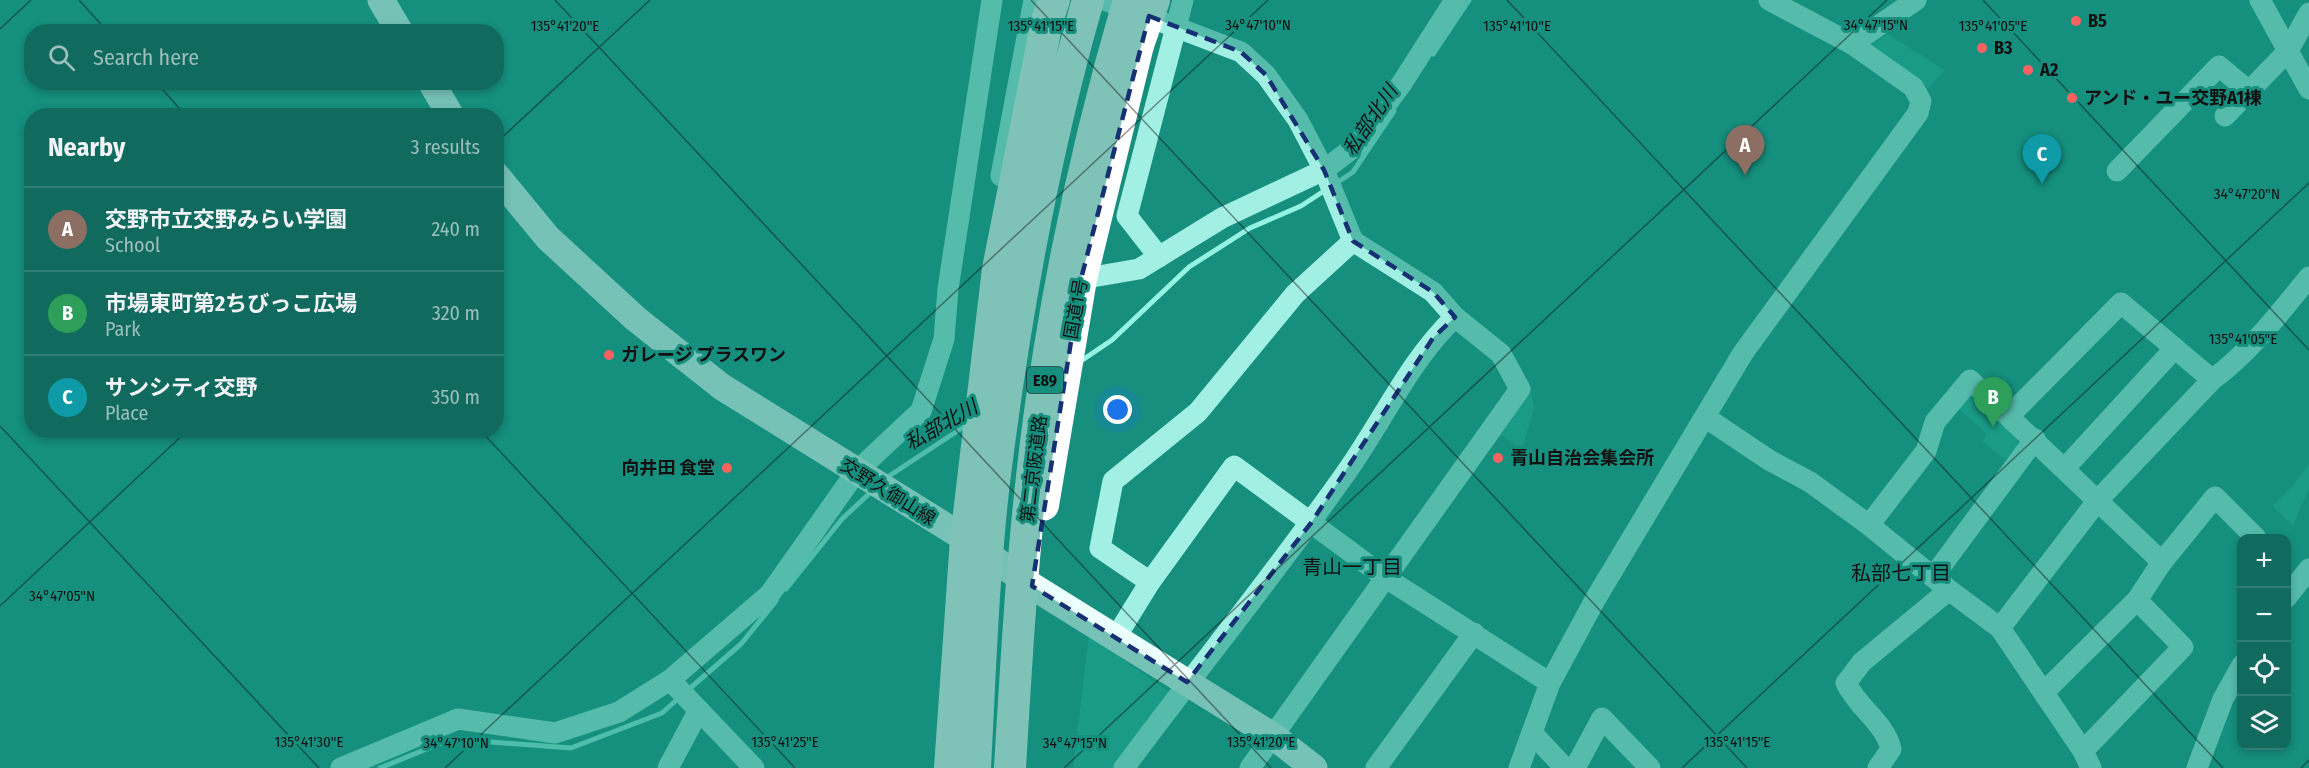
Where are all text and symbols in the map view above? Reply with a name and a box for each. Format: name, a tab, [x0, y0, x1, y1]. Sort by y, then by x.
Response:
place label: B5	[2088, 10, 2107, 32]
marker: B5	[2069, 14, 2083, 28]
text: 34°47'10"N	[1225, 16, 1291, 34]
text: 34°47'15"N	[1844, 16, 1908, 34]
text: 135°41'20"E	[531, 17, 599, 35]
text: 135°41'15"E	[1008, 17, 1074, 35]
text: 135°41'10"E	[1483, 17, 1551, 35]
text: 135°41'05"E	[1959, 17, 2027, 35]
search box	[24, 24, 504, 90]
place label: B3	[1994, 37, 2013, 59]
icon: search	[45, 41, 78, 74]
marker: B3	[1975, 41, 1989, 55]
text: Search here	[93, 44, 199, 71]
place label: A2	[2039, 59, 2058, 81]
marker: A2	[2021, 63, 2035, 77]
water label: 私部北川	[1338, 78, 1403, 160]
place label: アンド・ユー交野A1棟	[2084, 87, 2262, 109]
marker: アンド・ユー交野A1棟	[2065, 91, 2079, 105]
pin: A	[1726, 126, 1764, 175]
text: Nearby	[48, 132, 125, 163]
pin: C	[2022, 134, 2062, 184]
text: 3 results	[411, 135, 480, 159]
text: 34°47'20"N	[2214, 185, 2280, 203]
text: 交野市立交野みらい学園	[105, 206, 347, 233]
text: A	[62, 217, 73, 241]
text: 240 m	[431, 217, 480, 241]
text: School	[105, 233, 160, 257]
street label: 国道1号	[1060, 277, 1092, 341]
text: 市場東町第2ちびっこ広場	[105, 290, 357, 317]
text: B	[62, 301, 73, 325]
text: 320 m	[432, 301, 480, 325]
text: Park	[105, 317, 141, 341]
text: 135°41'05"E	[2209, 330, 2277, 348]
place label: ガレージ プラスワン	[621, 344, 786, 366]
marker: ガレージ プラスワン	[602, 348, 616, 362]
road number: E89	[1027, 367, 1063, 393]
text: サンシティ交野	[105, 374, 258, 401]
pin: B	[1974, 378, 2012, 427]
text: C	[62, 385, 73, 409]
text: 350 m	[431, 385, 480, 409]
water label: 私部北川	[900, 394, 983, 455]
your location	[1103, 395, 1132, 424]
text: Place	[105, 401, 148, 425]
street label: 第二京阪道路	[1017, 414, 1051, 524]
place label: 青山自治会集会所	[1510, 447, 1654, 469]
marker: 青山自治会集会所	[1491, 451, 1505, 465]
street label: 交野久御山線	[836, 454, 940, 530]
place label: 向井田 食堂	[621, 457, 715, 479]
marker: 向井田 食堂	[720, 461, 734, 475]
map controls	[2237, 534, 2291, 750]
button: +	[2237, 534, 2291, 588]
district label: 青山一丁目	[1302, 555, 1402, 579]
district label: 私部七丁目	[1851, 561, 1951, 585]
text: 34°47'05"N	[29, 587, 95, 605]
button: −	[2237, 588, 2291, 642]
button: locate	[2237, 642, 2291, 696]
button: layers	[2237, 696, 2291, 750]
text: 135°41'30"E	[275, 733, 343, 751]
text: 135°41'25"E	[751, 733, 819, 751]
text: 135°41'20"E	[1227, 733, 1295, 751]
text: 135°41'15"E	[1704, 733, 1770, 751]
text: 34°47'10"N	[423, 734, 489, 752]
text: 34°47'15"N	[1043, 734, 1107, 752]

